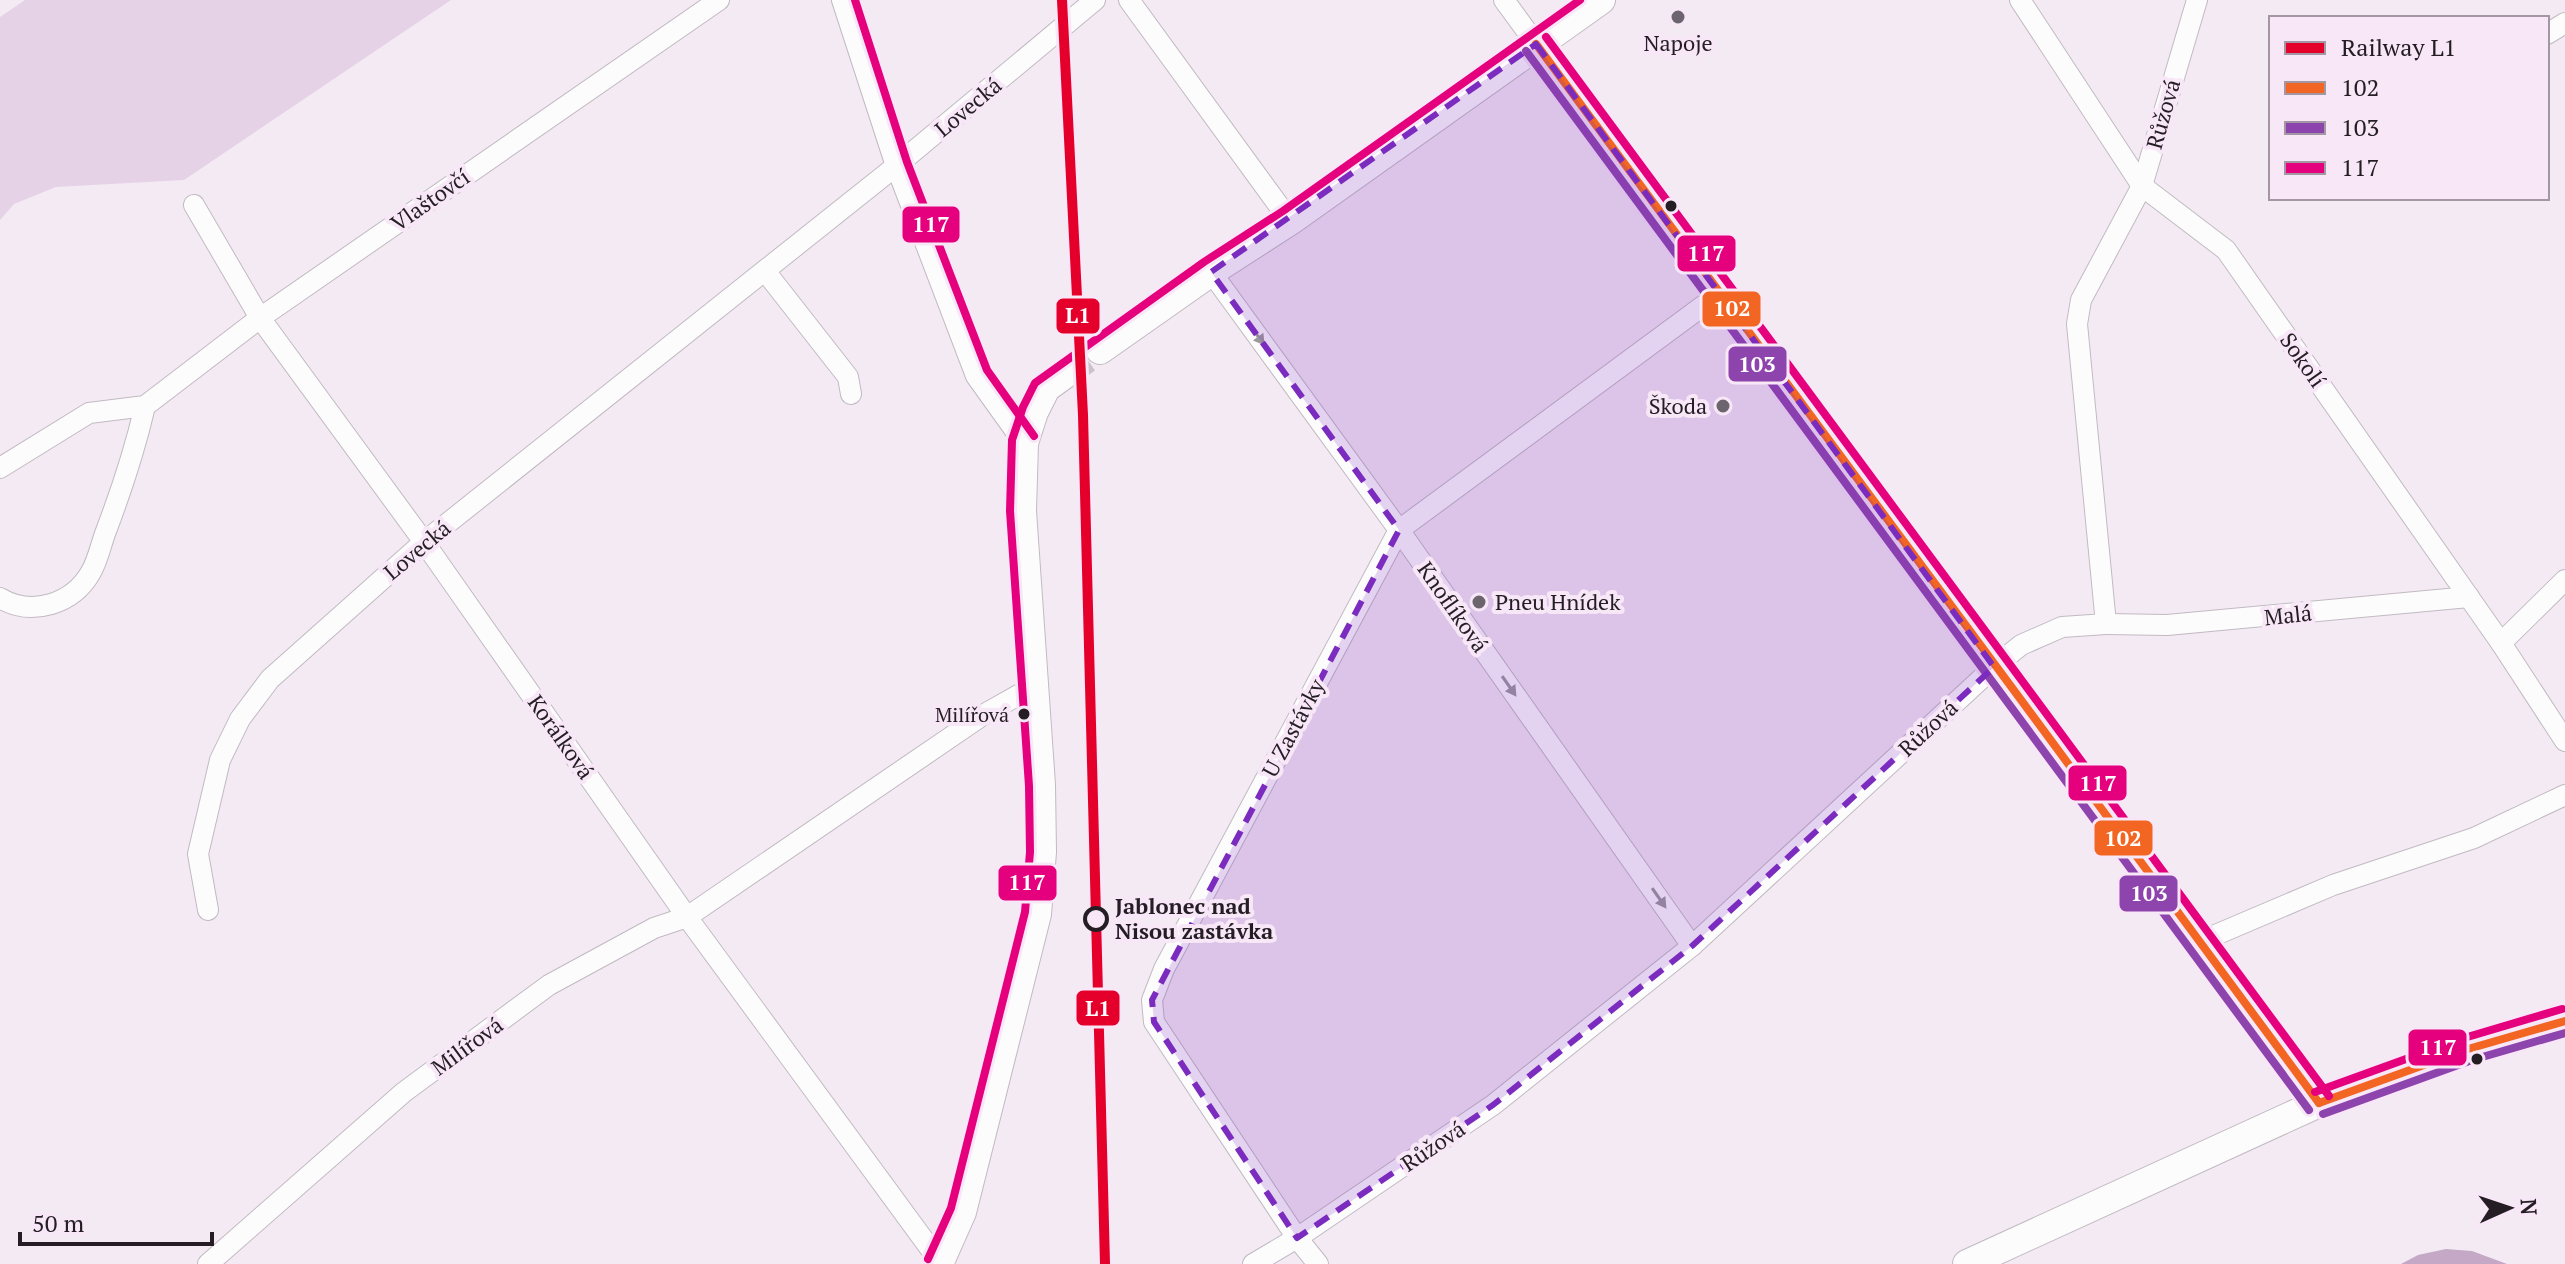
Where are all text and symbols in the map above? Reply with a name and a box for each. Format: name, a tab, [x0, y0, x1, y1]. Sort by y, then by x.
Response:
marker: Napoje	[1669, 8, 1687, 26]
legend	[2269, 16, 2549, 200]
place label: Napoje	[1643, 28, 1713, 57]
text: Railway L1	[2341, 31, 2456, 63]
street label: Lovecká	[928, 70, 1007, 143]
text: 102	[2341, 71, 2379, 103]
street label: Růžová	[2139, 76, 2186, 152]
text: 103	[2341, 111, 2379, 143]
text: 117	[2341, 151, 2379, 183]
street label: Vlaštovčí	[385, 162, 475, 237]
unlabelled marker	[1663, 198, 1679, 214]
line badge: 117	[901, 205, 961, 244]
text: 117	[912, 209, 950, 238]
line badge: 117	[1676, 234, 1737, 273]
text: 117	[1687, 238, 1725, 267]
line badge: 102	[1701, 290, 1762, 328]
text: 102	[1713, 293, 1751, 322]
line badge: L1	[1055, 297, 1101, 335]
text: L1	[1065, 300, 1091, 329]
one-way arrow	[1248, 324, 1264, 345]
street label: Sokolí	[2274, 327, 2333, 393]
line badge: 103	[1727, 345, 1788, 383]
text: 103	[1738, 349, 1776, 378]
place label: Škoda	[1649, 391, 1707, 420]
marker: Škoda	[1714, 397, 1732, 415]
street label: Lovecká	[377, 513, 456, 586]
street label: Knoflíková	[1412, 556, 1495, 658]
place label: Pneu Hnídek	[1495, 587, 1621, 616]
marker: Pneu Hnídek	[1470, 593, 1488, 611]
street label: Malá	[2263, 598, 2313, 631]
street label: U Zastávky	[1255, 673, 1331, 782]
one-way arrow	[1500, 675, 1516, 696]
street label: Korálková	[522, 689, 601, 785]
street label: Růžová	[1892, 693, 1964, 763]
place label: Milířová	[935, 701, 1009, 728]
marker: Milířová	[1016, 706, 1032, 722]
line badge: 117	[2067, 764, 2128, 802]
text: 117	[2079, 768, 2117, 797]
line badge: 102	[2093, 819, 2154, 857]
text: 102	[2104, 823, 2142, 852]
line badge: 117	[997, 864, 1058, 902]
text: 117	[1008, 867, 1046, 896]
line badge: 103	[2118, 874, 2179, 913]
text: 103	[2130, 878, 2168, 907]
one-way arrow	[1650, 888, 1666, 908]
place label: Jablonec nad Nisou zastávka	[1115, 891, 1273, 945]
marker: Jablonec nad Nisou zastávka	[1084, 907, 1108, 931]
line badge: L1	[1075, 989, 1121, 1027]
text: L1	[1085, 993, 1111, 1022]
street label: Milířová	[425, 1010, 508, 1081]
line badge: 117	[2407, 1028, 2468, 1067]
text: 117	[2419, 1032, 2457, 1061]
unlabelled marker	[2469, 1051, 2485, 1067]
street label: Růžová	[1395, 1114, 1470, 1178]
north arrow	[2469, 1168, 2549, 1248]
scale bar	[20, 1196, 212, 1246]
text: N	[2515, 1198, 2544, 1216]
text: 50 m	[32, 1207, 84, 1239]

